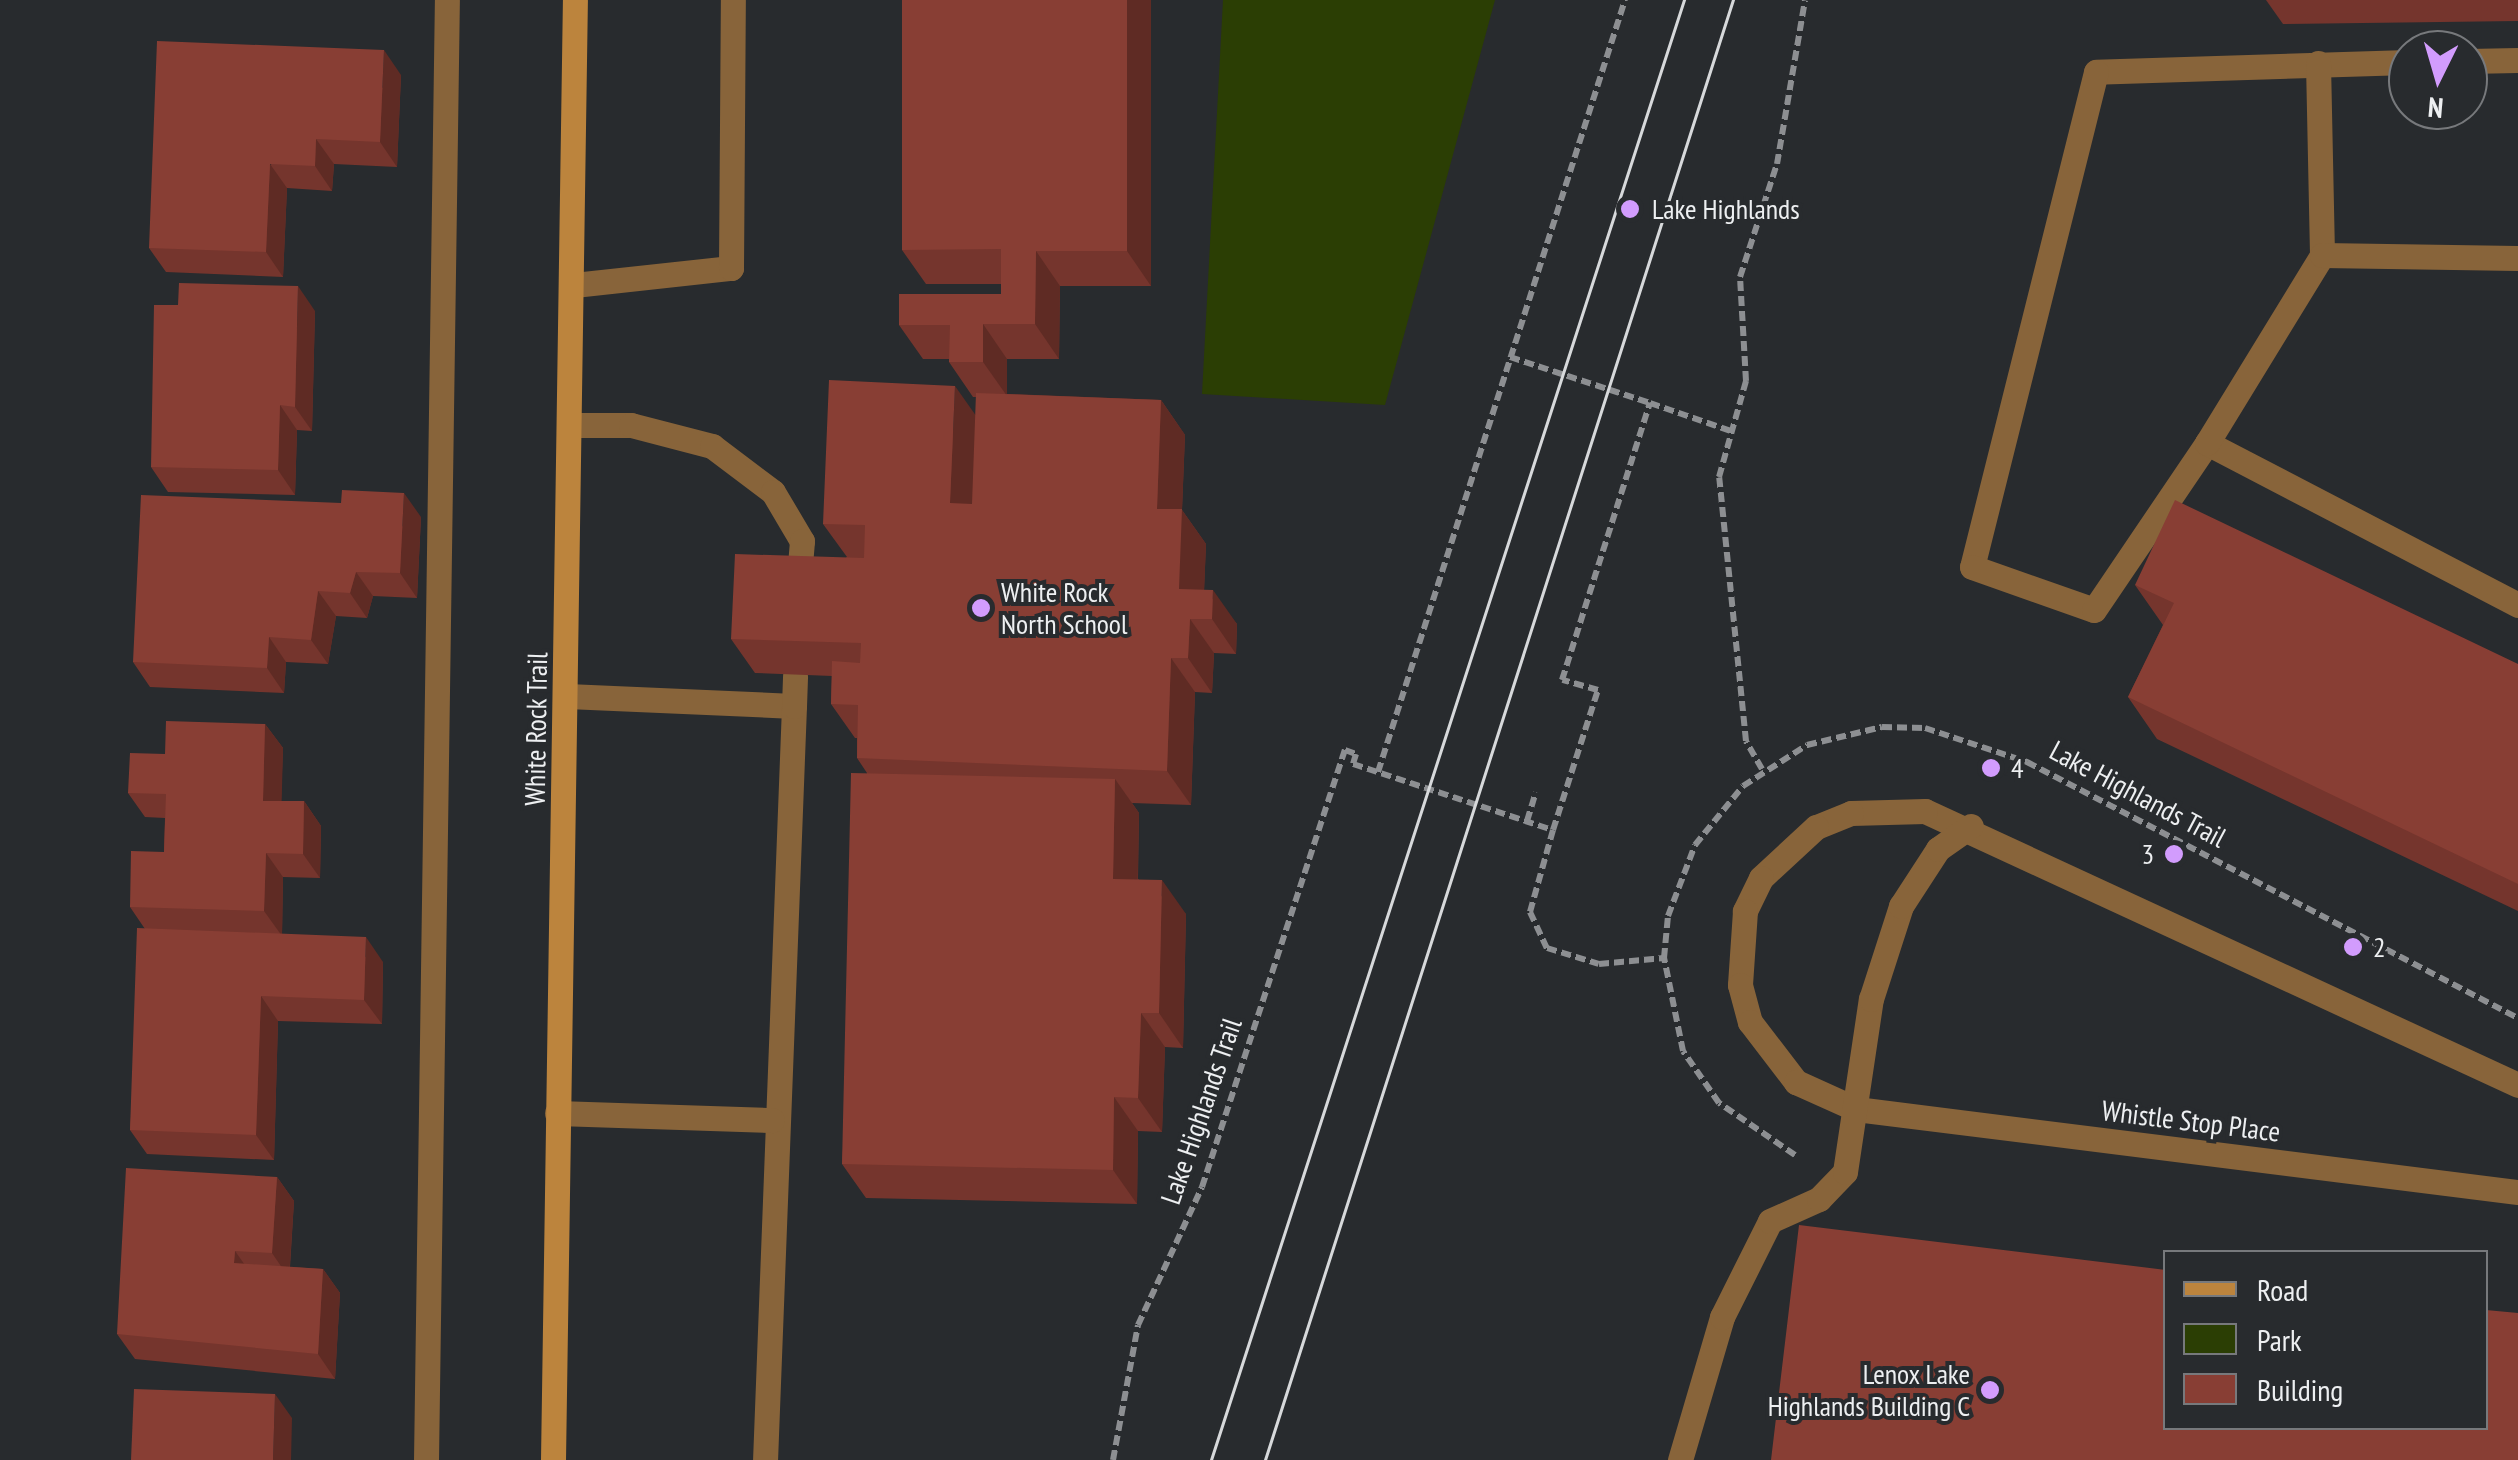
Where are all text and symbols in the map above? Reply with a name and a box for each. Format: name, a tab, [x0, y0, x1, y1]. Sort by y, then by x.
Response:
north arrow	[2388, 30, 2488, 130]
text: N	[2426, 89, 2445, 127]
place label: Lake Highlands	[1652, 192, 1800, 226]
marker: Lake Highlands	[1617, 196, 1643, 222]
place label: White Rock North School	[1001, 575, 1127, 641]
marker: White Rock North School	[970, 597, 992, 619]
street label: White Rock Trail	[518, 651, 554, 807]
street label: Lake Highlands Trail	[2044, 733, 2232, 855]
place label: 4	[2011, 751, 2024, 785]
marker: 4	[1980, 757, 2002, 779]
place label: 3	[2141, 837, 2154, 871]
marker: 3	[2163, 843, 2185, 865]
place label: 2	[2373, 930, 2386, 964]
marker: 2	[2342, 936, 2364, 958]
street label: Lake Highlands Trail	[1153, 1013, 1249, 1209]
street label: Whistle Stop Place	[2100, 1093, 2282, 1149]
legend	[2163, 1250, 2488, 1430]
text: Road	[2257, 1270, 2308, 1309]
text: Park	[2257, 1320, 2302, 1359]
place label: Lenox Lake Highlands Building C	[1768, 1357, 1970, 1423]
text: Building	[2257, 1370, 2343, 1409]
marker: Lenox Lake Highlands Building C	[1979, 1379, 2001, 1401]

